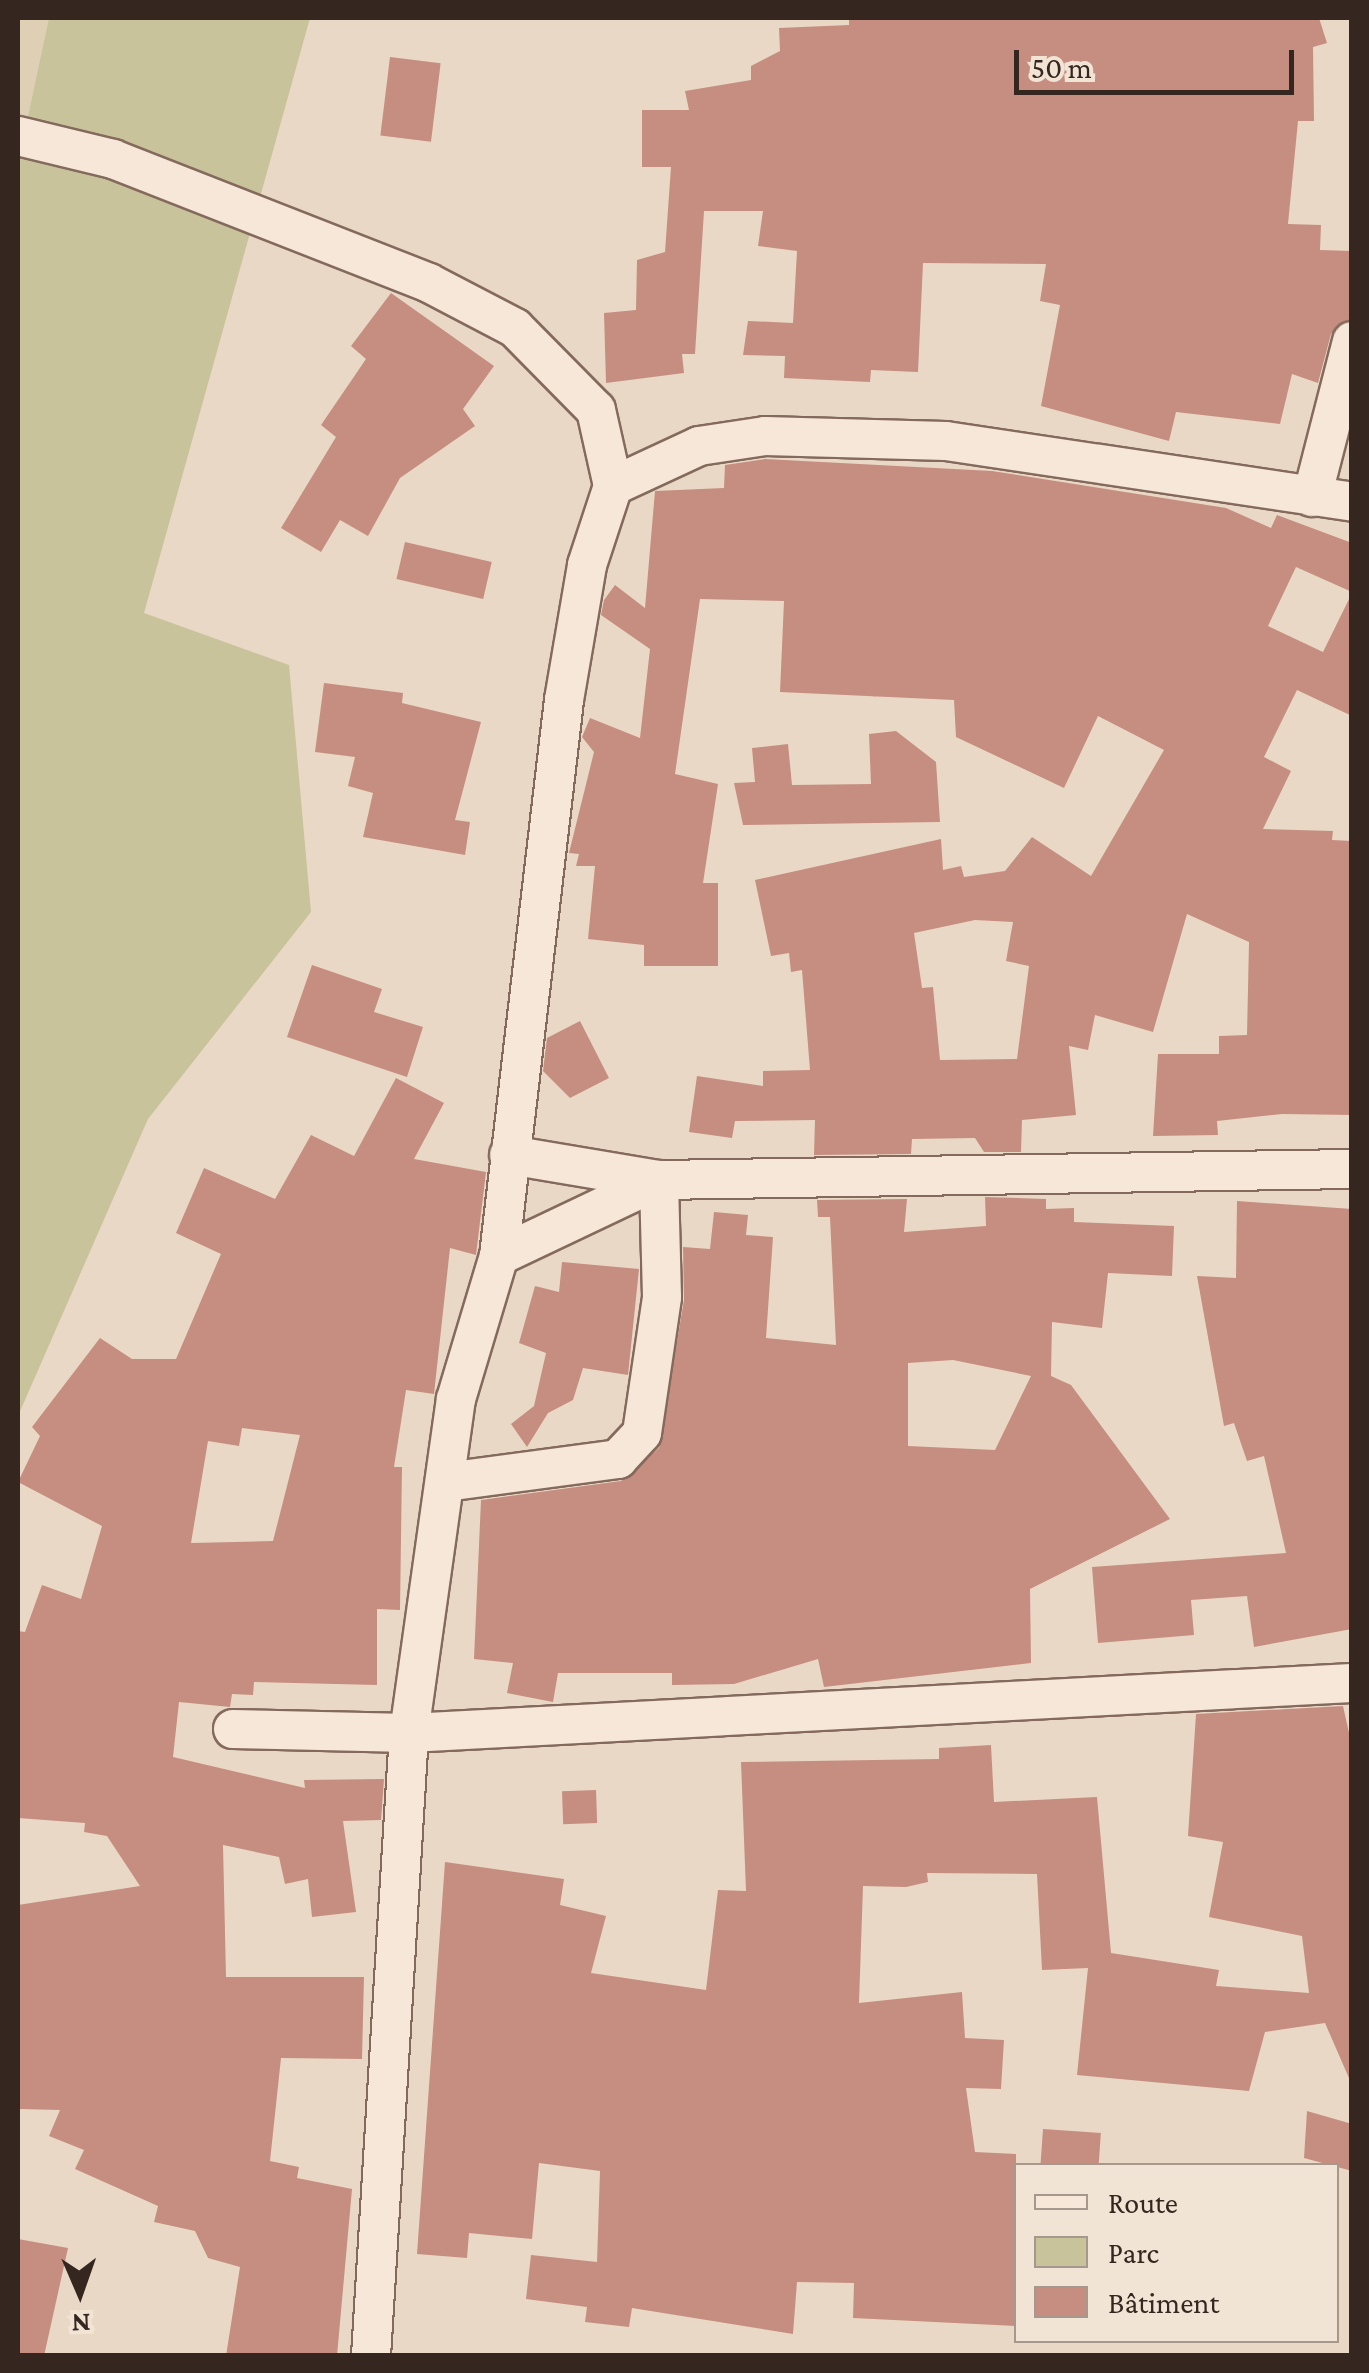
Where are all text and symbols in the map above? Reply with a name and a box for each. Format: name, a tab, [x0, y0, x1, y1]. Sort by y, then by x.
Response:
scale bar	[1019, 30, 1299, 92]
text: 50 m	[1031, 51, 1092, 84]
legend	[1014, 2163, 1339, 2343]
text: Route	[1108, 2186, 1178, 2219]
text: Parc	[1108, 2236, 1159, 2269]
north arrow	[30, 2243, 130, 2343]
text: Bâtiment	[1108, 2286, 1219, 2319]
text: N	[71, 2308, 91, 2339]

